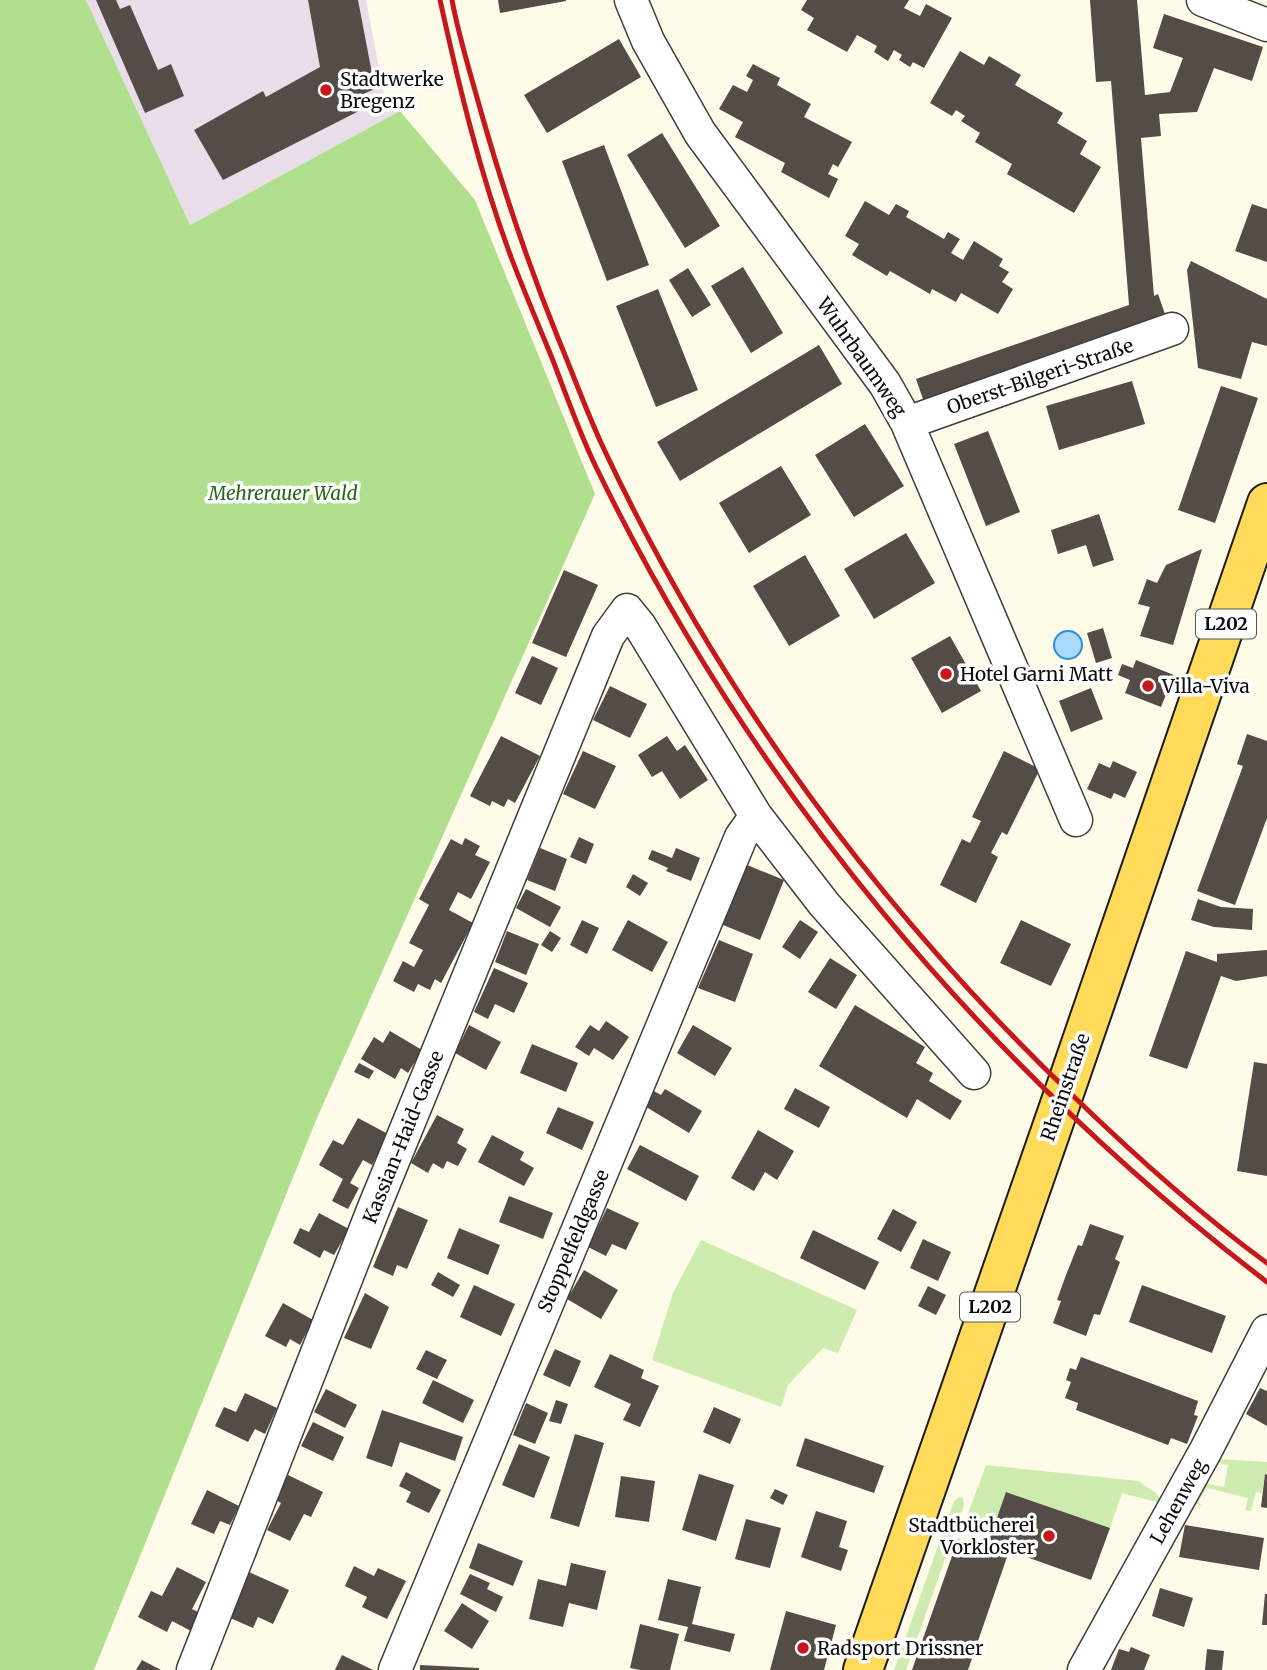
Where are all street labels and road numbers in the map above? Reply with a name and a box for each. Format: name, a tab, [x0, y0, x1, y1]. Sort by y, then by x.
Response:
street label: Wuhrbaumweg	[811, 292, 912, 422]
street label: Oberst-Bilgeri-Straße	[944, 333, 1136, 419]
road number: L202	[1196, 610, 1256, 638]
street label: Rheinstraße	[1035, 1030, 1095, 1144]
street label: Kassian-Haid-Gasse	[357, 1047, 449, 1227]
street label: Stoppelfeldgasse	[532, 1166, 614, 1316]
road number: L202	[960, 1292, 1020, 1322]
street label: Lehenweg	[1145, 1454, 1211, 1548]

